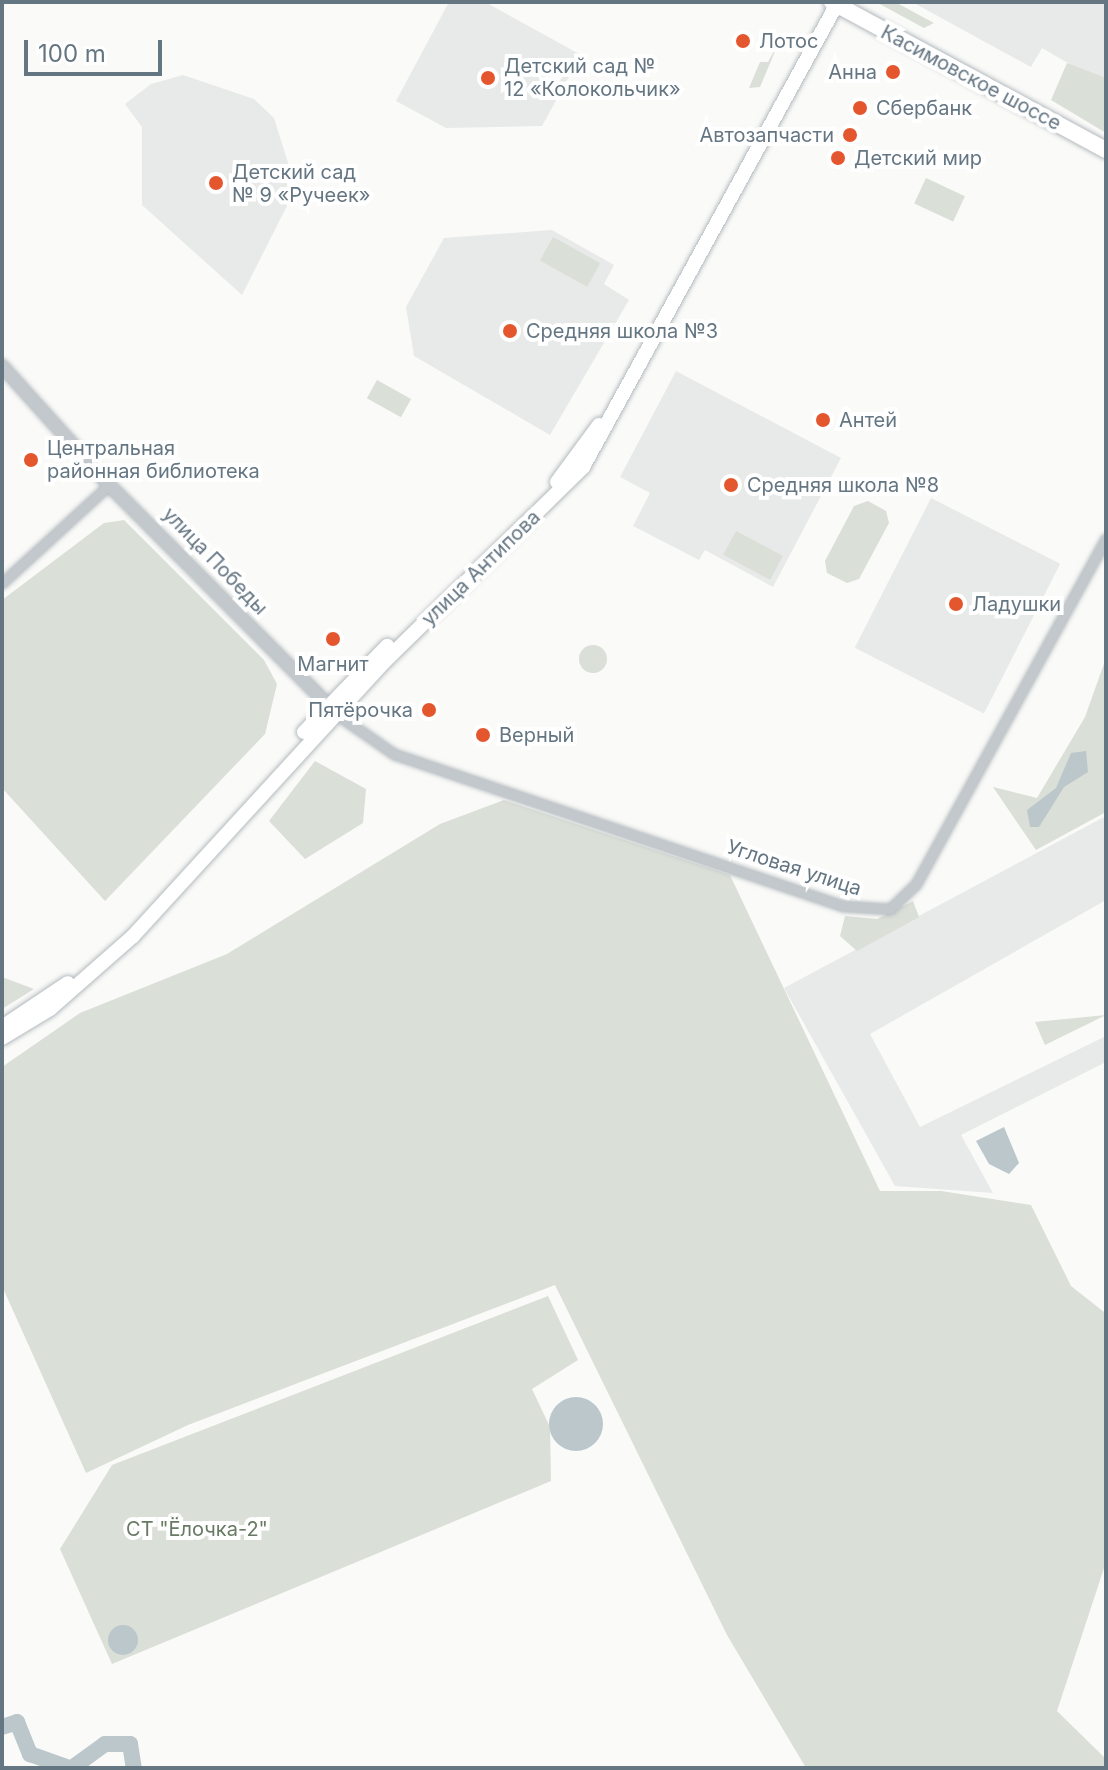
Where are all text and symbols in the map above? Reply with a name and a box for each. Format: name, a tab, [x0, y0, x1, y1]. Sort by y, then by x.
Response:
street label: Касимовское шоссе	[877, 20, 1065, 136]
scale bar	[28, 24, 166, 74]
place label: Лотос	[759, 29, 818, 53]
marker: Лотос	[734, 32, 752, 50]
text: 100 m	[38, 39, 106, 68]
place label: Детский сад № 12 «Колокольчик»	[504, 54, 681, 101]
place label: Анна	[828, 60, 877, 84]
marker: Анна	[884, 63, 902, 81]
marker: Детский сад № 12 «Колокольчик»	[479, 69, 497, 87]
place label: Сбербанк	[876, 96, 972, 120]
marker: Сбербанк	[851, 99, 869, 117]
place label: Автозапчасти	[699, 123, 834, 147]
marker: Автозапчасти	[841, 126, 859, 144]
place label: Детский мир	[854, 146, 982, 170]
marker: Детский мир	[829, 149, 847, 167]
place label: Детский сад № 9 «Ручеек»	[232, 160, 370, 207]
marker: Детский сад № 9 «Ручеек»	[207, 174, 225, 192]
place label: Средняя школа №3	[526, 319, 718, 343]
marker: Средняя школа №3	[501, 322, 519, 340]
place label: Антей	[839, 408, 897, 432]
marker: Антей	[814, 411, 832, 429]
place label: Центральная районная библиотека	[47, 436, 260, 483]
marker: Центральная районная библиотека	[22, 451, 40, 469]
place label: Средняя школа №8	[747, 473, 939, 497]
marker: Средняя школа №8	[722, 476, 740, 494]
street label: улица Победы	[158, 502, 272, 620]
street label: улица Антипова	[417, 505, 545, 631]
place label: Ладушки	[972, 592, 1061, 616]
marker: Ладушки	[947, 595, 965, 613]
marker: Магнит	[324, 630, 342, 648]
place label: Магнит	[297, 652, 369, 676]
place label: Пятёрочка	[308, 698, 413, 722]
marker: Пятёрочка	[420, 701, 438, 719]
place label: Верный	[499, 723, 574, 747]
marker: Верный	[474, 726, 492, 744]
street label: Угловая улица	[724, 835, 864, 901]
park label: СТ "Ёлочка-2"	[126, 1517, 268, 1541]

